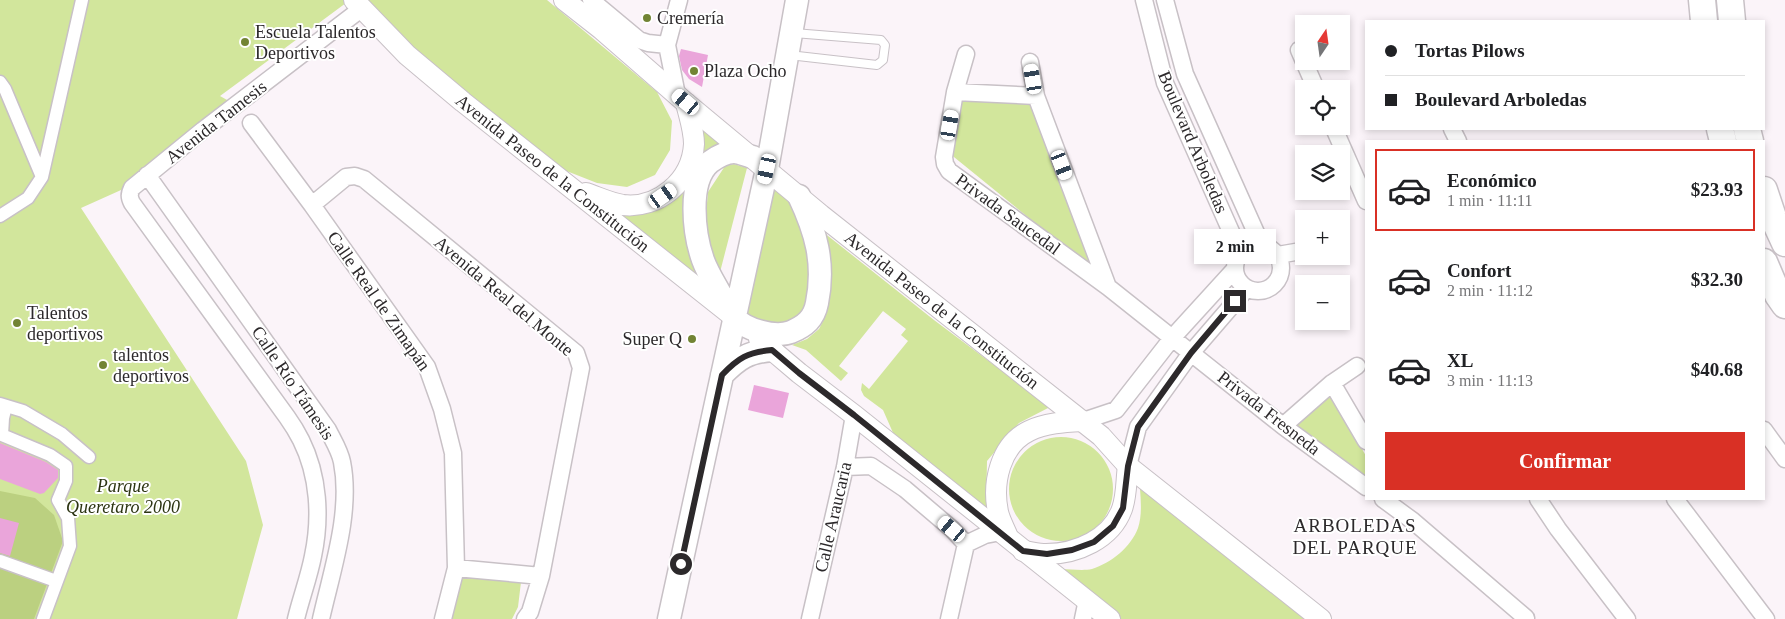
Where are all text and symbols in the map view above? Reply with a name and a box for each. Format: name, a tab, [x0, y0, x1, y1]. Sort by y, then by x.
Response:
place label: Cremería	[657, 8, 724, 28]
marker: Cremería	[641, 12, 653, 24]
north arrow	[1295, 15, 1350, 70]
map controls	[1295, 15, 1350, 330]
place label: Escuela Talentos Deportivos	[255, 22, 376, 63]
marker: Escuela Talentos Deportivos	[239, 36, 251, 48]
text: Tortas Pilows	[1415, 40, 1525, 61]
place label: Plaza Ocho	[704, 61, 786, 81]
car	[1023, 63, 1042, 95]
marker: Plaza Ocho	[688, 65, 700, 77]
street label: Boulevard Arboledas	[1154, 68, 1232, 216]
street label: Avenida Tamesis	[162, 76, 270, 168]
button: locate	[1295, 80, 1350, 135]
car	[669, 87, 702, 117]
text: Boulevard Arboledas	[1415, 89, 1587, 110]
street label: Avenida Paseo de la Constitución	[452, 90, 654, 256]
car	[940, 109, 959, 141]
button: layers	[1295, 145, 1350, 200]
car	[1049, 148, 1074, 182]
car	[756, 153, 777, 185]
icon: car	[1387, 168, 1432, 213]
street label: Privada Saucedal	[952, 169, 1064, 259]
text: Económico	[1447, 170, 1537, 191]
text: $23.93	[1691, 179, 1743, 200]
car	[646, 181, 679, 211]
text: 1 min · 11:11	[1447, 192, 1532, 209]
button: +	[1295, 210, 1350, 265]
street label: Calle Real de Zimapán	[323, 228, 435, 374]
street label: Avenida Paseo de la Constitución	[841, 228, 1043, 393]
callout: 2 min	[1194, 228, 1276, 264]
street label: Avenida Real del Monte	[430, 232, 578, 360]
text: 2 min	[1216, 238, 1254, 255]
icon: car	[1387, 258, 1432, 303]
text: Confort	[1447, 260, 1511, 281]
text: $32.30	[1691, 269, 1743, 290]
button: −	[1295, 275, 1350, 330]
text: 2 min · 11:12	[1447, 282, 1533, 299]
route end	[1224, 290, 1246, 312]
place label: Talentos deportivos	[27, 303, 103, 344]
marker: Talentos deportivos	[11, 317, 23, 329]
street label: Calle Río Támesis	[248, 322, 338, 444]
place label: Super Q	[623, 329, 682, 349]
marker: Super Q	[686, 333, 698, 345]
place label: talentos deportivos	[113, 345, 189, 386]
icon: car	[1387, 348, 1432, 393]
text: XL	[1447, 350, 1473, 371]
marker: talentos deportivos	[97, 359, 109, 371]
text: $40.68	[1691, 359, 1743, 380]
street label: Privada Fresneda	[1214, 367, 1324, 459]
text: 3 min · 11:13	[1447, 372, 1533, 389]
button: Confirmar	[1385, 432, 1745, 490]
street label: Calle Araucaria	[811, 460, 855, 574]
park label: Parque Queretaro 2000	[66, 476, 180, 517]
car	[935, 514, 968, 544]
district label: ARBOLEDAS DEL PARQUE	[1292, 515, 1418, 558]
route start	[670, 553, 692, 575]

